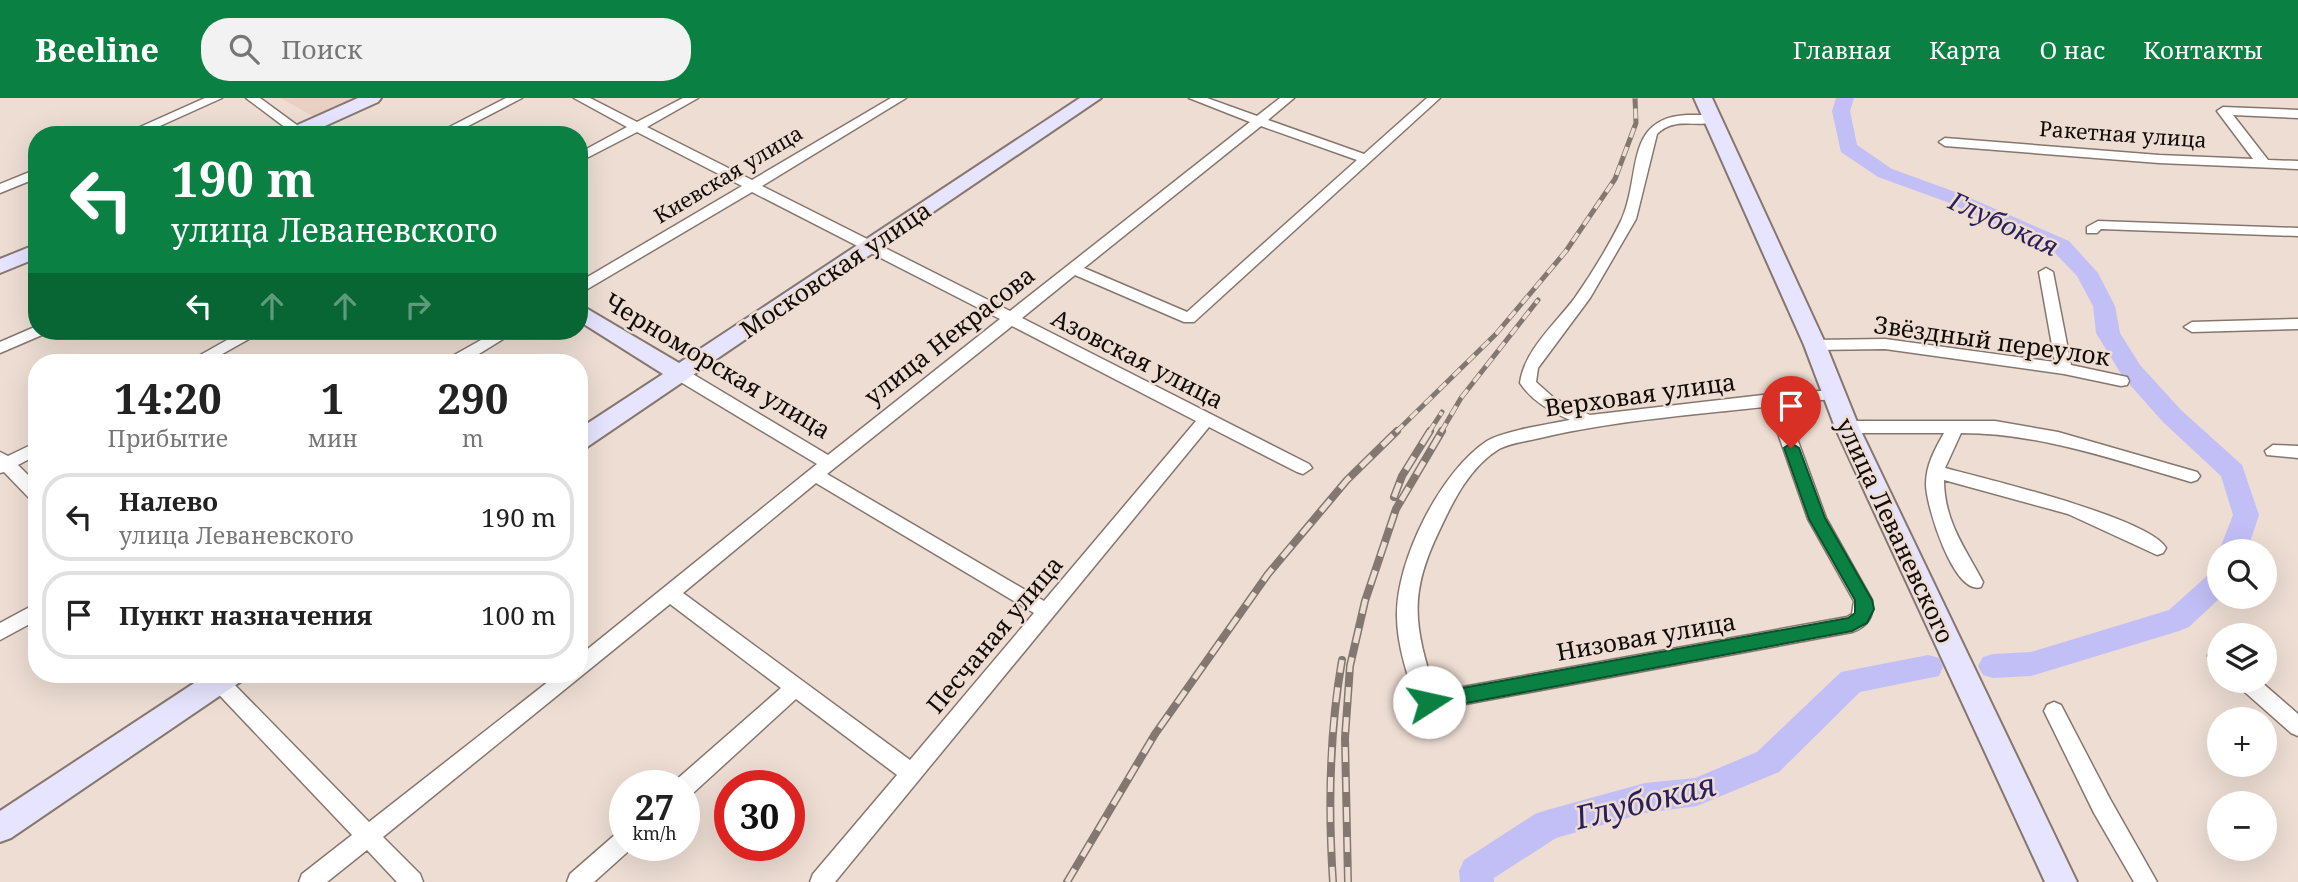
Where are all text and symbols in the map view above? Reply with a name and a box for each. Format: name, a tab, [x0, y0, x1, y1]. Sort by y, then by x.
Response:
search box	[201, 18, 691, 81]
text: Beeline	[35, 27, 159, 72]
icon: search	[225, 30, 263, 68]
text: Поиск	[281, 31, 362, 67]
text: Главная	[1793, 33, 1891, 66]
text: Карта	[1929, 33, 2002, 66]
text: О нас	[2040, 33, 2105, 66]
text: Контакты	[2143, 33, 2263, 66]
street label: Ракетная улица	[2038, 114, 2208, 154]
street label: Киевская улица	[648, 119, 808, 229]
text: 190 m	[171, 145, 315, 211]
icon: left	[56, 154, 147, 245]
water label: Глубокая	[1943, 182, 2065, 264]
street label: Московская улица	[733, 193, 937, 345]
text: улица Леваневского	[171, 208, 498, 251]
street label: улица Некрасова	[857, 258, 1041, 412]
street label: Черноморская улица	[599, 284, 837, 446]
icon: left	[180, 287, 218, 325]
icon: ahead	[253, 287, 291, 325]
icon: ahead	[326, 287, 364, 325]
icon: right	[399, 287, 437, 325]
street label: Азовская улица	[1046, 300, 1230, 416]
street label: Звёздный переулок	[1872, 307, 2113, 373]
street label: Верховая улица	[1542, 364, 1738, 424]
text: 14:20	[114, 369, 222, 426]
text: 1	[321, 369, 345, 426]
text: 290	[437, 369, 508, 426]
pin	[1761, 376, 1821, 448]
icon: arrive	[1772, 387, 1810, 425]
street label: улица Леваневского	[1829, 412, 1963, 648]
text: Прибытие	[108, 422, 228, 454]
text: мин	[308, 422, 358, 454]
text: m	[462, 422, 484, 454]
text: Налево	[119, 483, 218, 519]
icon: left	[60, 498, 98, 536]
text: 190 m	[481, 499, 556, 535]
text: улица Леваневского	[119, 519, 354, 551]
map controls	[2207, 539, 2277, 861]
button: search	[2207, 539, 2277, 609]
street label: Песчаная улица	[918, 548, 1070, 720]
icon: arrive	[60, 596, 98, 634]
text: Пункт назначения	[119, 597, 372, 633]
text: 100 m	[481, 597, 556, 633]
street label: Низовая улица	[1554, 604, 1738, 668]
button: layers	[2207, 623, 2277, 693]
position arrow	[1392, 665, 1466, 739]
button: +	[2207, 707, 2277, 777]
water label: Глубокая	[1569, 762, 1720, 838]
speed limit sign: 30	[714, 770, 805, 861]
text: 27	[635, 783, 674, 830]
button: −	[2207, 791, 2277, 861]
text: km/h	[632, 821, 677, 845]

